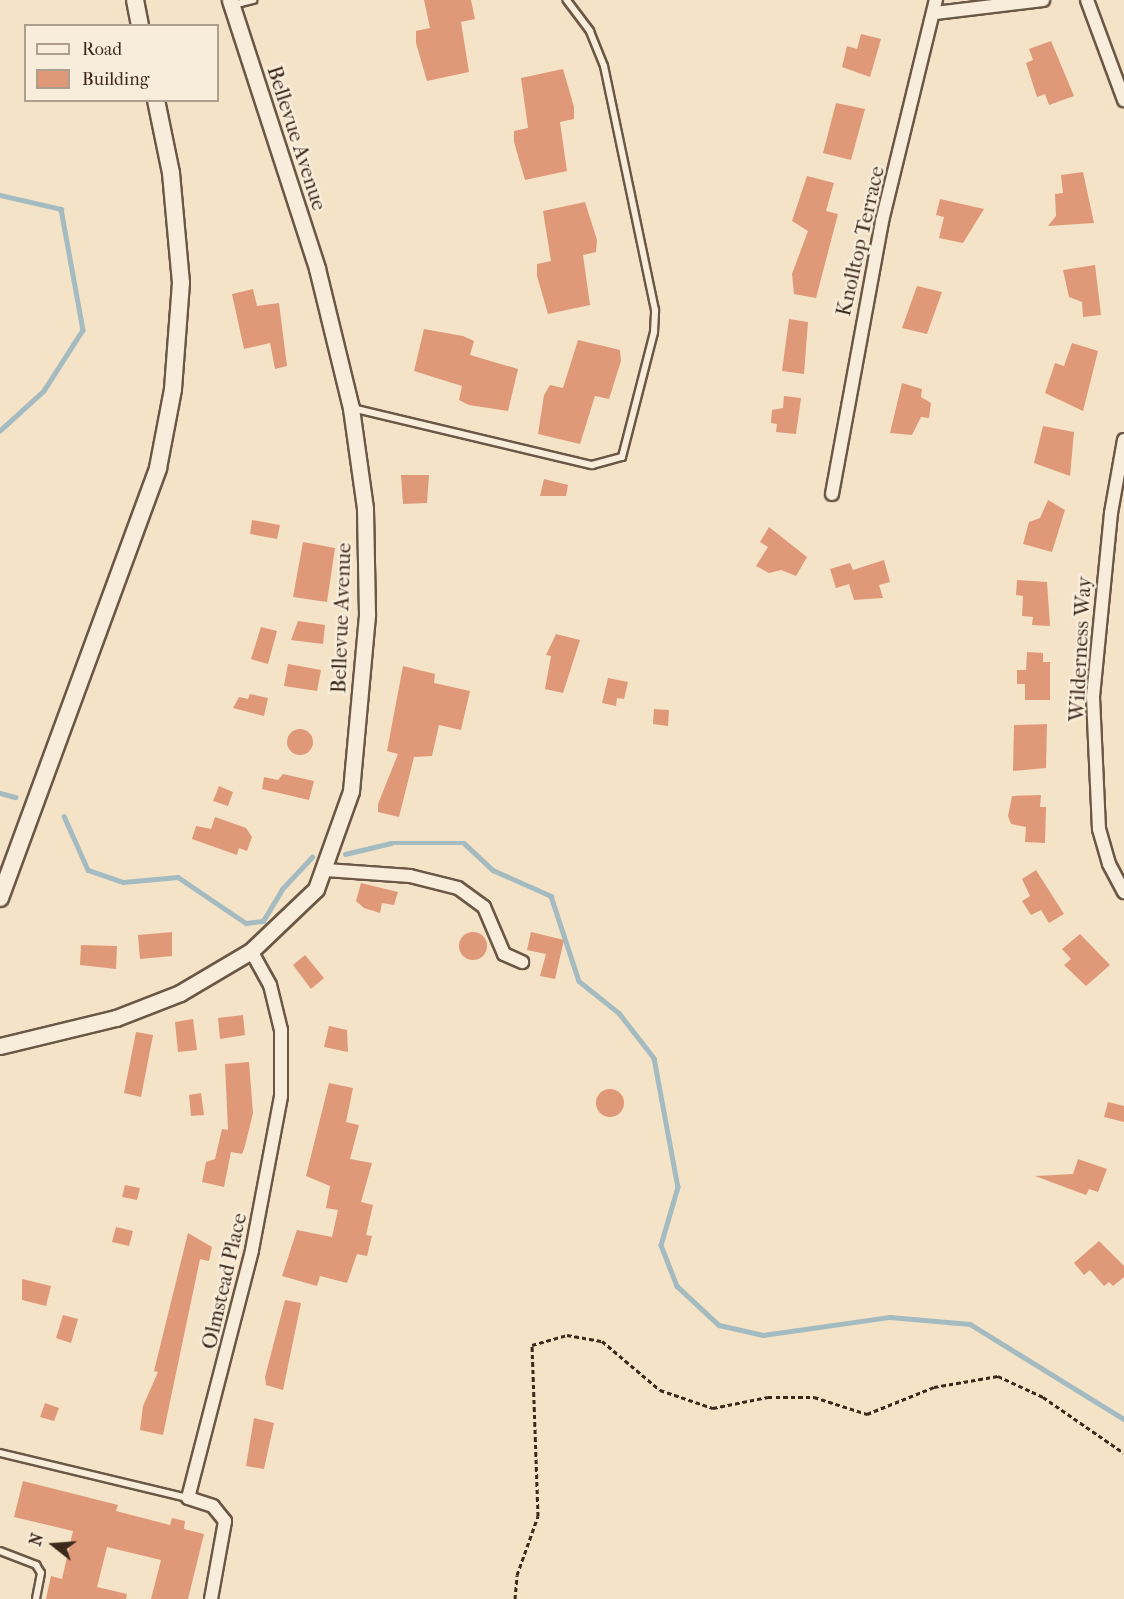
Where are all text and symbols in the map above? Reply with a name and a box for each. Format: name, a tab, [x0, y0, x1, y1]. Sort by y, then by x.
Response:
legend	[24, 24, 219, 102]
text: Road	[82, 39, 122, 60]
street label: Bellevue Avenue	[262, 62, 332, 214]
text: Building	[82, 69, 149, 90]
street label: Knolltop Terrace	[830, 163, 890, 319]
street label: Bellevue Avenue	[326, 542, 356, 694]
street label: Wilderness Way	[1064, 576, 1096, 722]
street label: Olmstead Place	[196, 1210, 252, 1352]
north arrow	[24, 1515, 84, 1575]
text: N	[25, 1531, 47, 1548]

